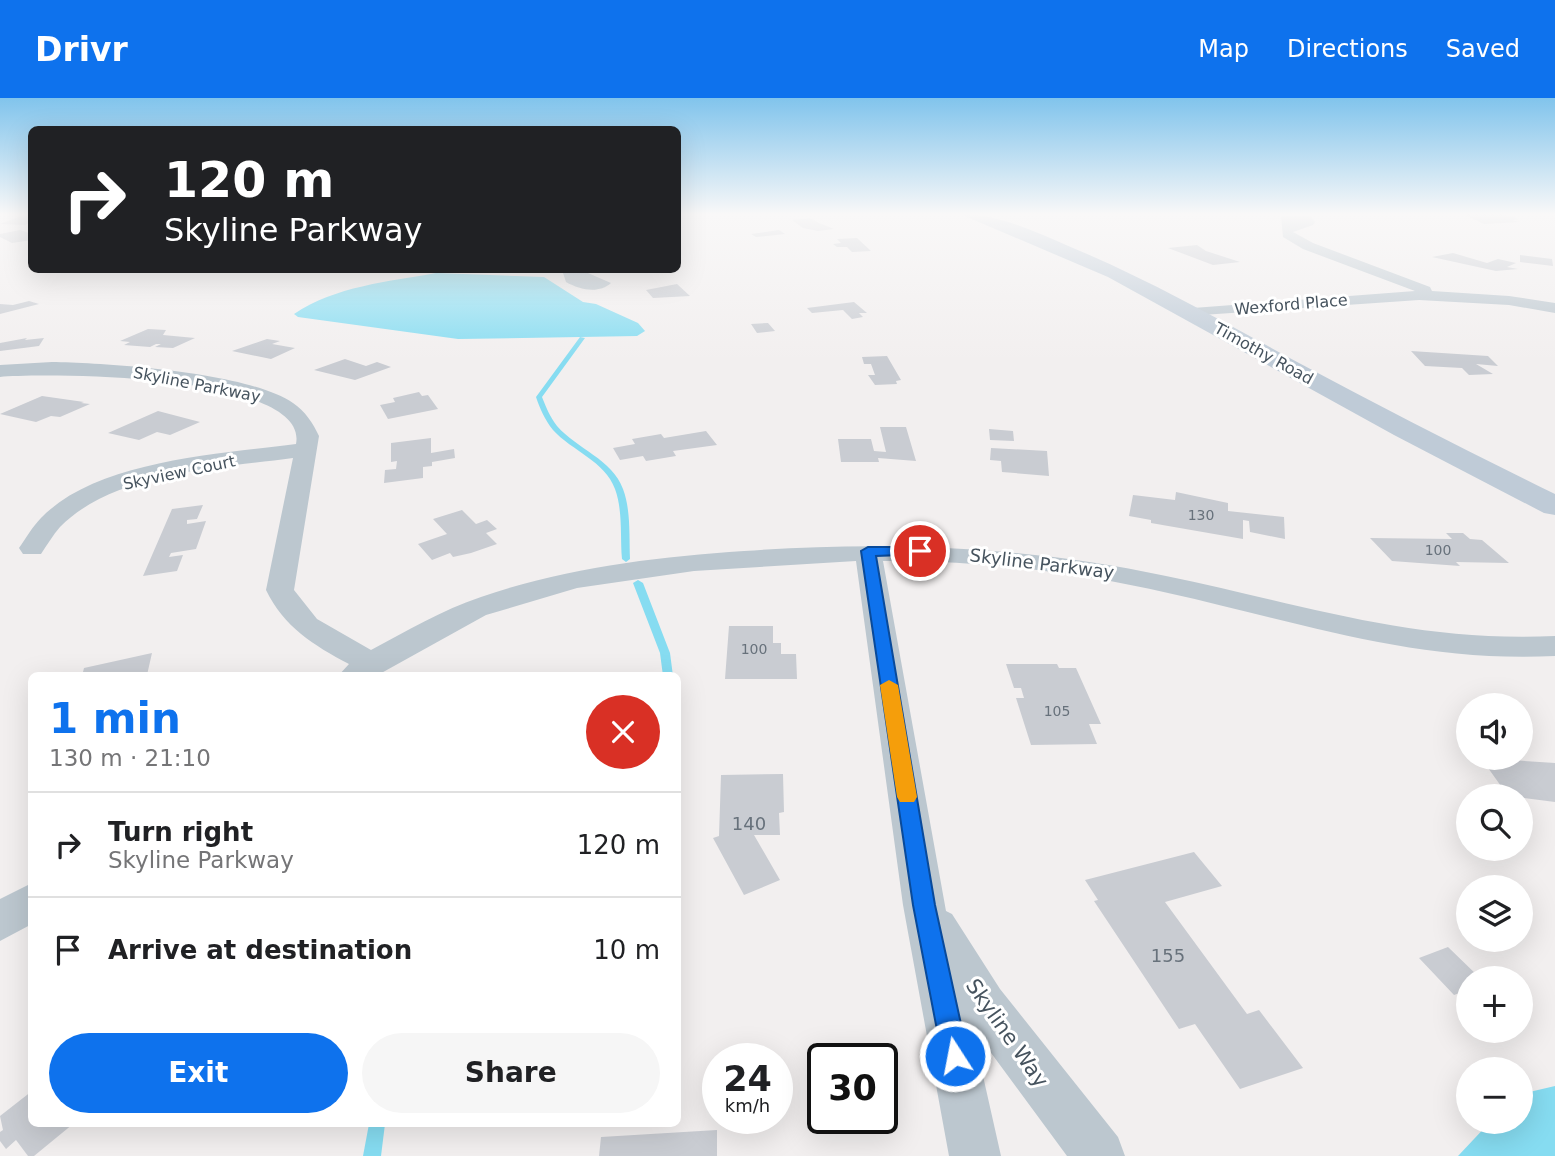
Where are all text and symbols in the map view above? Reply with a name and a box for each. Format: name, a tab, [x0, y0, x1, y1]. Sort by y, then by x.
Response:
text: Drivr	[35, 30, 128, 69]
text: Map	[1198, 35, 1249, 63]
text: Directions	[1287, 35, 1408, 63]
text: Saved	[1446, 35, 1520, 63]
text: 120 m	[164, 152, 334, 209]
icon: right	[49, 154, 140, 245]
text: Skyline Parkway	[164, 211, 422, 249]
street label: Wexford Place	[1234, 290, 1348, 319]
street label: Timothy Road	[1210, 318, 1317, 388]
street label: Skyline Parkway	[132, 363, 262, 406]
street label: Skyview Court	[121, 451, 237, 494]
house number: 130	[1188, 507, 1214, 523]
pin	[890, 521, 950, 581]
icon: arrive	[901, 532, 939, 570]
house number: 100	[1425, 542, 1451, 558]
street label: Skyline Parkway	[969, 544, 1116, 583]
house number: 100	[741, 641, 767, 657]
map controls	[1456, 693, 1533, 1134]
button: sound	[1456, 693, 1533, 770]
text: 1 min	[49, 694, 181, 743]
button: close	[586, 695, 660, 769]
house number: 105	[1044, 703, 1070, 719]
text: 130 m · 21:10	[49, 745, 211, 771]
button: search	[1456, 784, 1533, 861]
house number: 140	[732, 813, 766, 834]
text: Turn right	[108, 817, 253, 847]
icon: right	[49, 826, 87, 864]
text: 120 m	[577, 830, 660, 860]
text: Skyline Parkway	[108, 847, 294, 873]
button: layers	[1456, 875, 1533, 952]
icon: arrive	[49, 931, 87, 969]
text: Arrive at destination	[108, 935, 412, 965]
text: 10 m	[593, 935, 660, 965]
house number: 155	[1151, 945, 1185, 966]
button: +	[1456, 966, 1533, 1043]
street label: Skyline Way	[961, 974, 1053, 1092]
position arrow	[918, 1019, 992, 1093]
button: Exit	[49, 1033, 348, 1113]
button: Share	[362, 1033, 660, 1113]
speed limit sign: 30	[807, 1043, 898, 1134]
button: −	[1456, 1057, 1533, 1134]
text: 24	[723, 1059, 772, 1099]
text: km/h	[725, 1095, 770, 1116]

